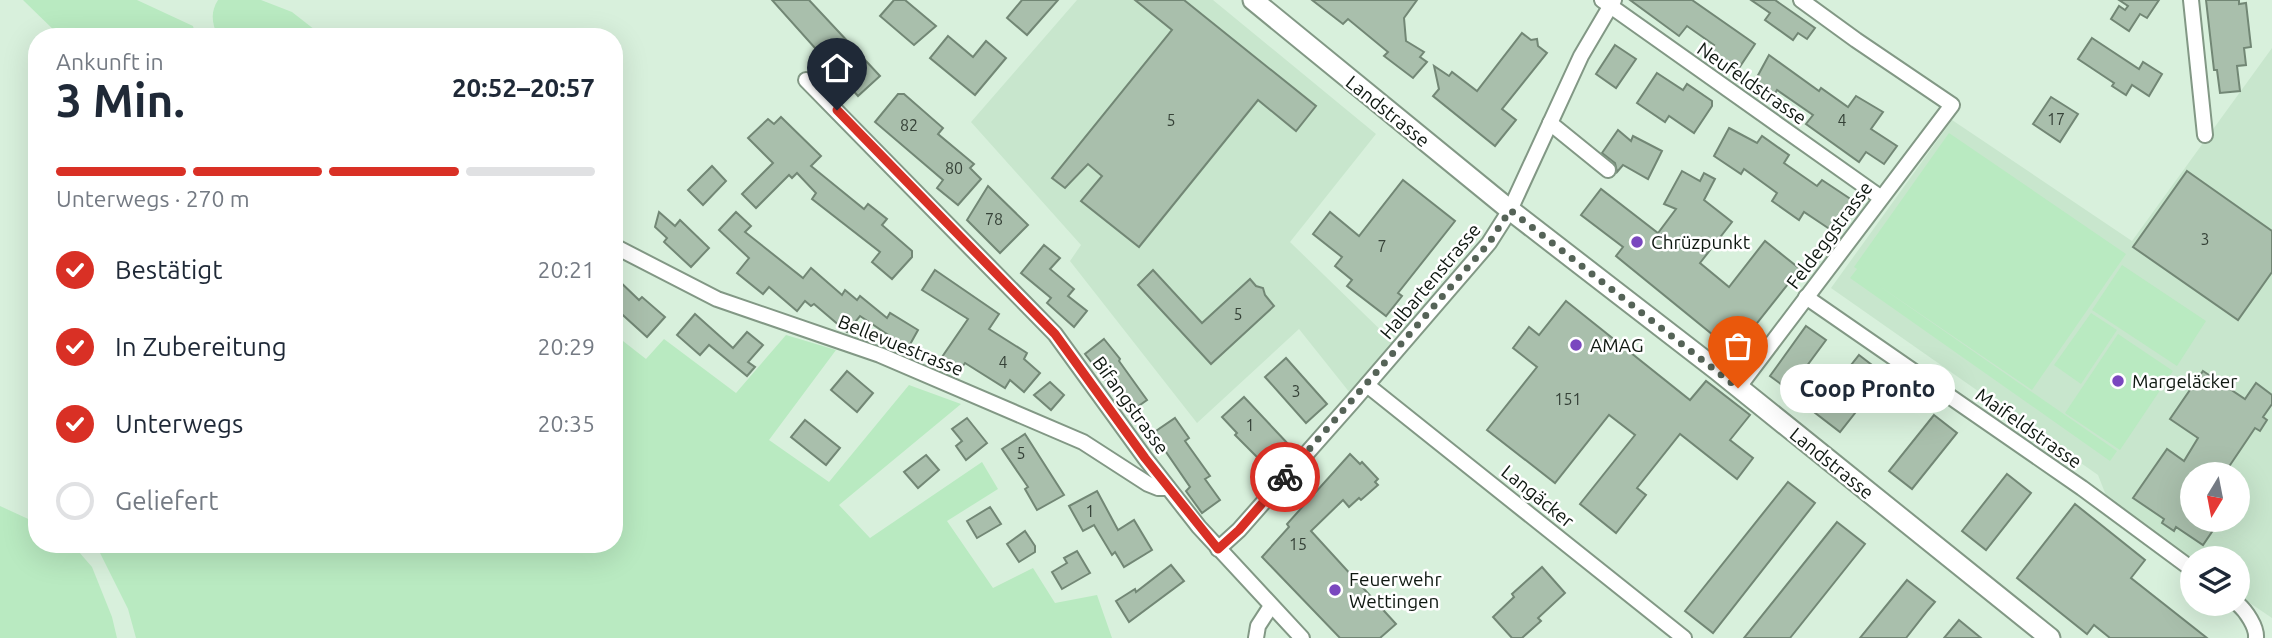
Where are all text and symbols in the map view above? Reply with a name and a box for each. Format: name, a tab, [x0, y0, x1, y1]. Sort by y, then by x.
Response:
street label: Neufeldstrasse	[1693, 37, 1811, 129]
pin	[807, 38, 867, 110]
text: Ankunft in	[56, 49, 164, 74]
icon: home	[818, 49, 856, 87]
street label: Landstrasse	[1342, 71, 1434, 151]
text: 20:52–20:57	[452, 73, 595, 102]
text: 3 Min.	[56, 74, 185, 126]
house number: 17	[2047, 110, 2065, 128]
house number: 5	[1166, 111, 1176, 129]
house number: 4	[1837, 111, 1847, 129]
house number: 82	[900, 116, 918, 134]
house number: 80	[945, 159, 963, 177]
street label: Feldeggstrasse	[1782, 177, 1876, 293]
text: Unterwegs · 270 m	[56, 186, 250, 211]
house number: 78	[985, 210, 1003, 228]
street label: Halbartenstrasse	[1375, 219, 1485, 343]
house number: 3	[2200, 230, 2210, 248]
place label: Chrüzpunkt	[1651, 231, 1751, 253]
marker: Chrüzpunkt	[1629, 234, 1645, 250]
house number: 7	[1377, 237, 1387, 255]
icon: check	[56, 251, 94, 289]
text: Bestätigt	[115, 255, 222, 284]
text: 20:21	[537, 257, 595, 282]
house number: 5	[1233, 305, 1243, 323]
street label: Bellevuestrasse	[835, 310, 967, 380]
pin	[1708, 316, 1768, 388]
icon: bag	[1719, 327, 1757, 365]
icon: check	[56, 328, 94, 366]
text: In Zubereitung	[115, 332, 287, 361]
text: 20:29	[537, 334, 595, 359]
place label: AMAG	[1590, 334, 1644, 356]
marker: AMAG	[1568, 337, 1584, 353]
street label: Bifangstrasse	[1088, 352, 1174, 458]
house number: 4	[998, 353, 1008, 371]
callout: Coop Pronto	[1780, 364, 1955, 412]
place label: Margeläcker	[2132, 370, 2237, 392]
marker: Margeläcker	[2110, 373, 2126, 389]
text: Coop Pronto	[1800, 376, 1935, 401]
house number: 3	[1291, 382, 1301, 400]
street label: Maifeldstrasse	[1972, 383, 2086, 473]
house number: 151	[1554, 390, 1582, 408]
icon: check	[56, 405, 94, 443]
text: Unterwegs	[115, 409, 243, 438]
text: 20:35	[537, 411, 595, 436]
house number: 1	[1245, 416, 1255, 434]
street label: Landstrasse	[1786, 423, 1878, 503]
courier	[1250, 442, 1320, 512]
house number: 5	[1016, 444, 1026, 462]
icon: bike	[1266, 458, 1304, 496]
street label: Langäcker	[1497, 460, 1579, 532]
north arrow	[2180, 462, 2250, 532]
map controls	[2180, 462, 2250, 616]
text: Geliefert	[115, 486, 218, 515]
house number: 1	[1085, 502, 1095, 520]
house number: 15	[1289, 535, 1307, 553]
button: layers	[2180, 546, 2250, 616]
place label: Feuerwehr Wettingen	[1349, 568, 1442, 612]
marker: Feuerwehr Wettingen	[1327, 582, 1343, 598]

